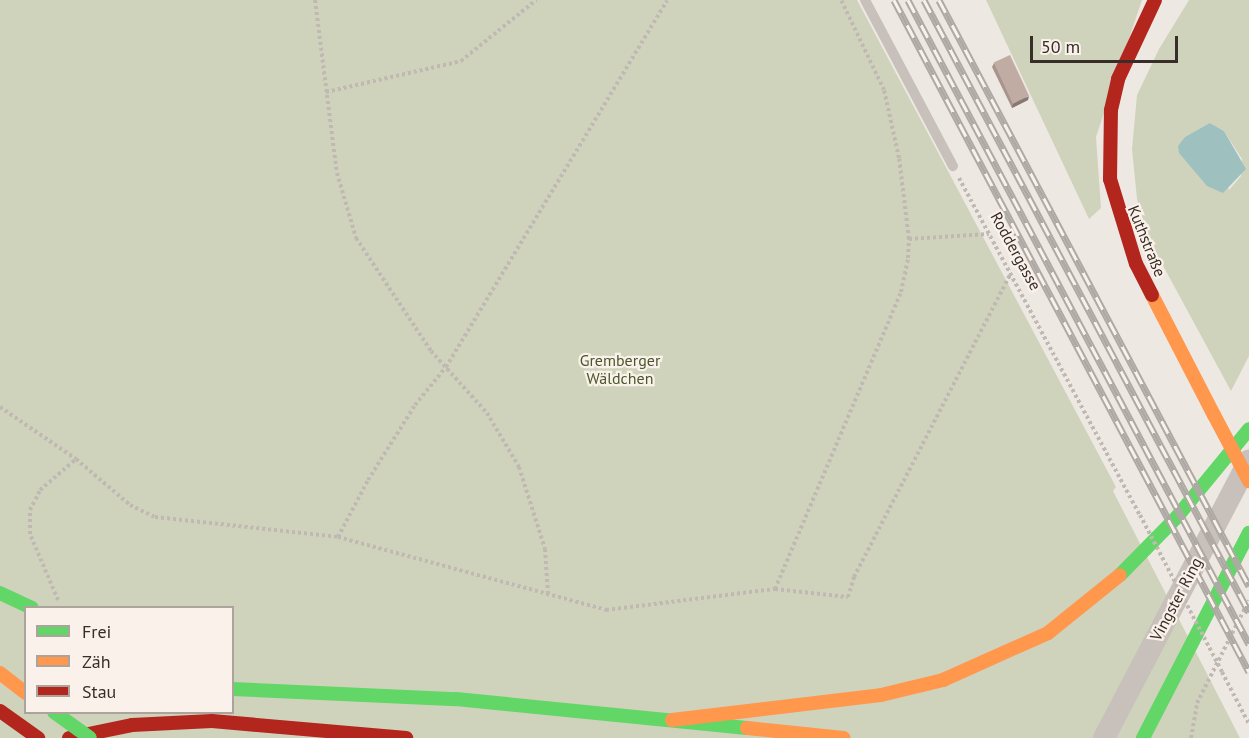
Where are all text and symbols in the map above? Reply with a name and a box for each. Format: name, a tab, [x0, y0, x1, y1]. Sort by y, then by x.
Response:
scale bar	[1033, 24, 1182, 62]
text: 50 m	[1041, 35, 1080, 58]
street label: Kuthstraße	[1124, 203, 1170, 279]
street label: Roddergasse	[987, 209, 1045, 293]
park label: Gremberger Wäldchen	[580, 350, 660, 388]
street label: Vingster Ring	[1146, 554, 1206, 644]
legend	[24, 606, 234, 714]
text: Frei	[82, 620, 111, 643]
text: Zäh	[82, 650, 111, 673]
text: Stau	[82, 680, 116, 703]

